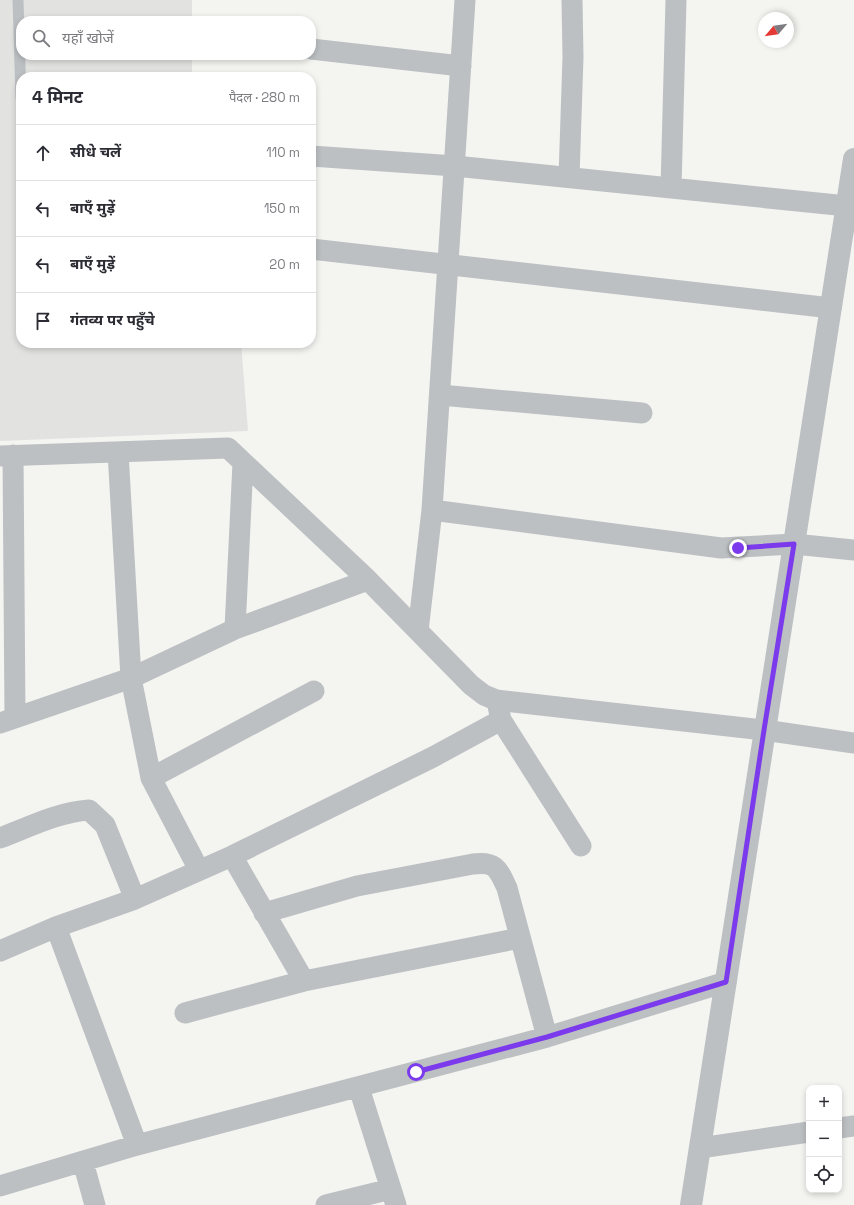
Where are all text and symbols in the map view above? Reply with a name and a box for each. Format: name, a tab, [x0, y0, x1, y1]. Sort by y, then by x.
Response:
north arrow	[758, 12, 794, 48]
search box	[16, 16, 316, 60]
icon: search	[30, 27, 52, 49]
text: यहाँ खोजें	[62, 28, 114, 47]
text: 4 मिनट	[32, 86, 83, 108]
text: पैदल · 280 m	[229, 89, 300, 106]
icon: ahead	[32, 142, 54, 164]
text: सीधे चलें	[70, 142, 121, 161]
text: 110 m	[266, 144, 300, 161]
icon: left	[32, 198, 54, 220]
text: बाएँ मुड़ें	[70, 198, 115, 217]
text: 150 m	[264, 200, 300, 217]
icon: left	[32, 254, 54, 276]
text: बाएँ मुड़ें	[70, 254, 115, 273]
text: 20 m	[269, 256, 300, 273]
icon: arrive	[32, 310, 54, 332]
text: गंतव्य पर पहुँचे	[70, 310, 155, 329]
route end	[729, 539, 747, 557]
route start	[407, 1063, 425, 1081]
map controls	[806, 1085, 842, 1193]
button: +	[806, 1085, 842, 1121]
button: −	[806, 1121, 842, 1157]
button: locate	[806, 1157, 842, 1193]

